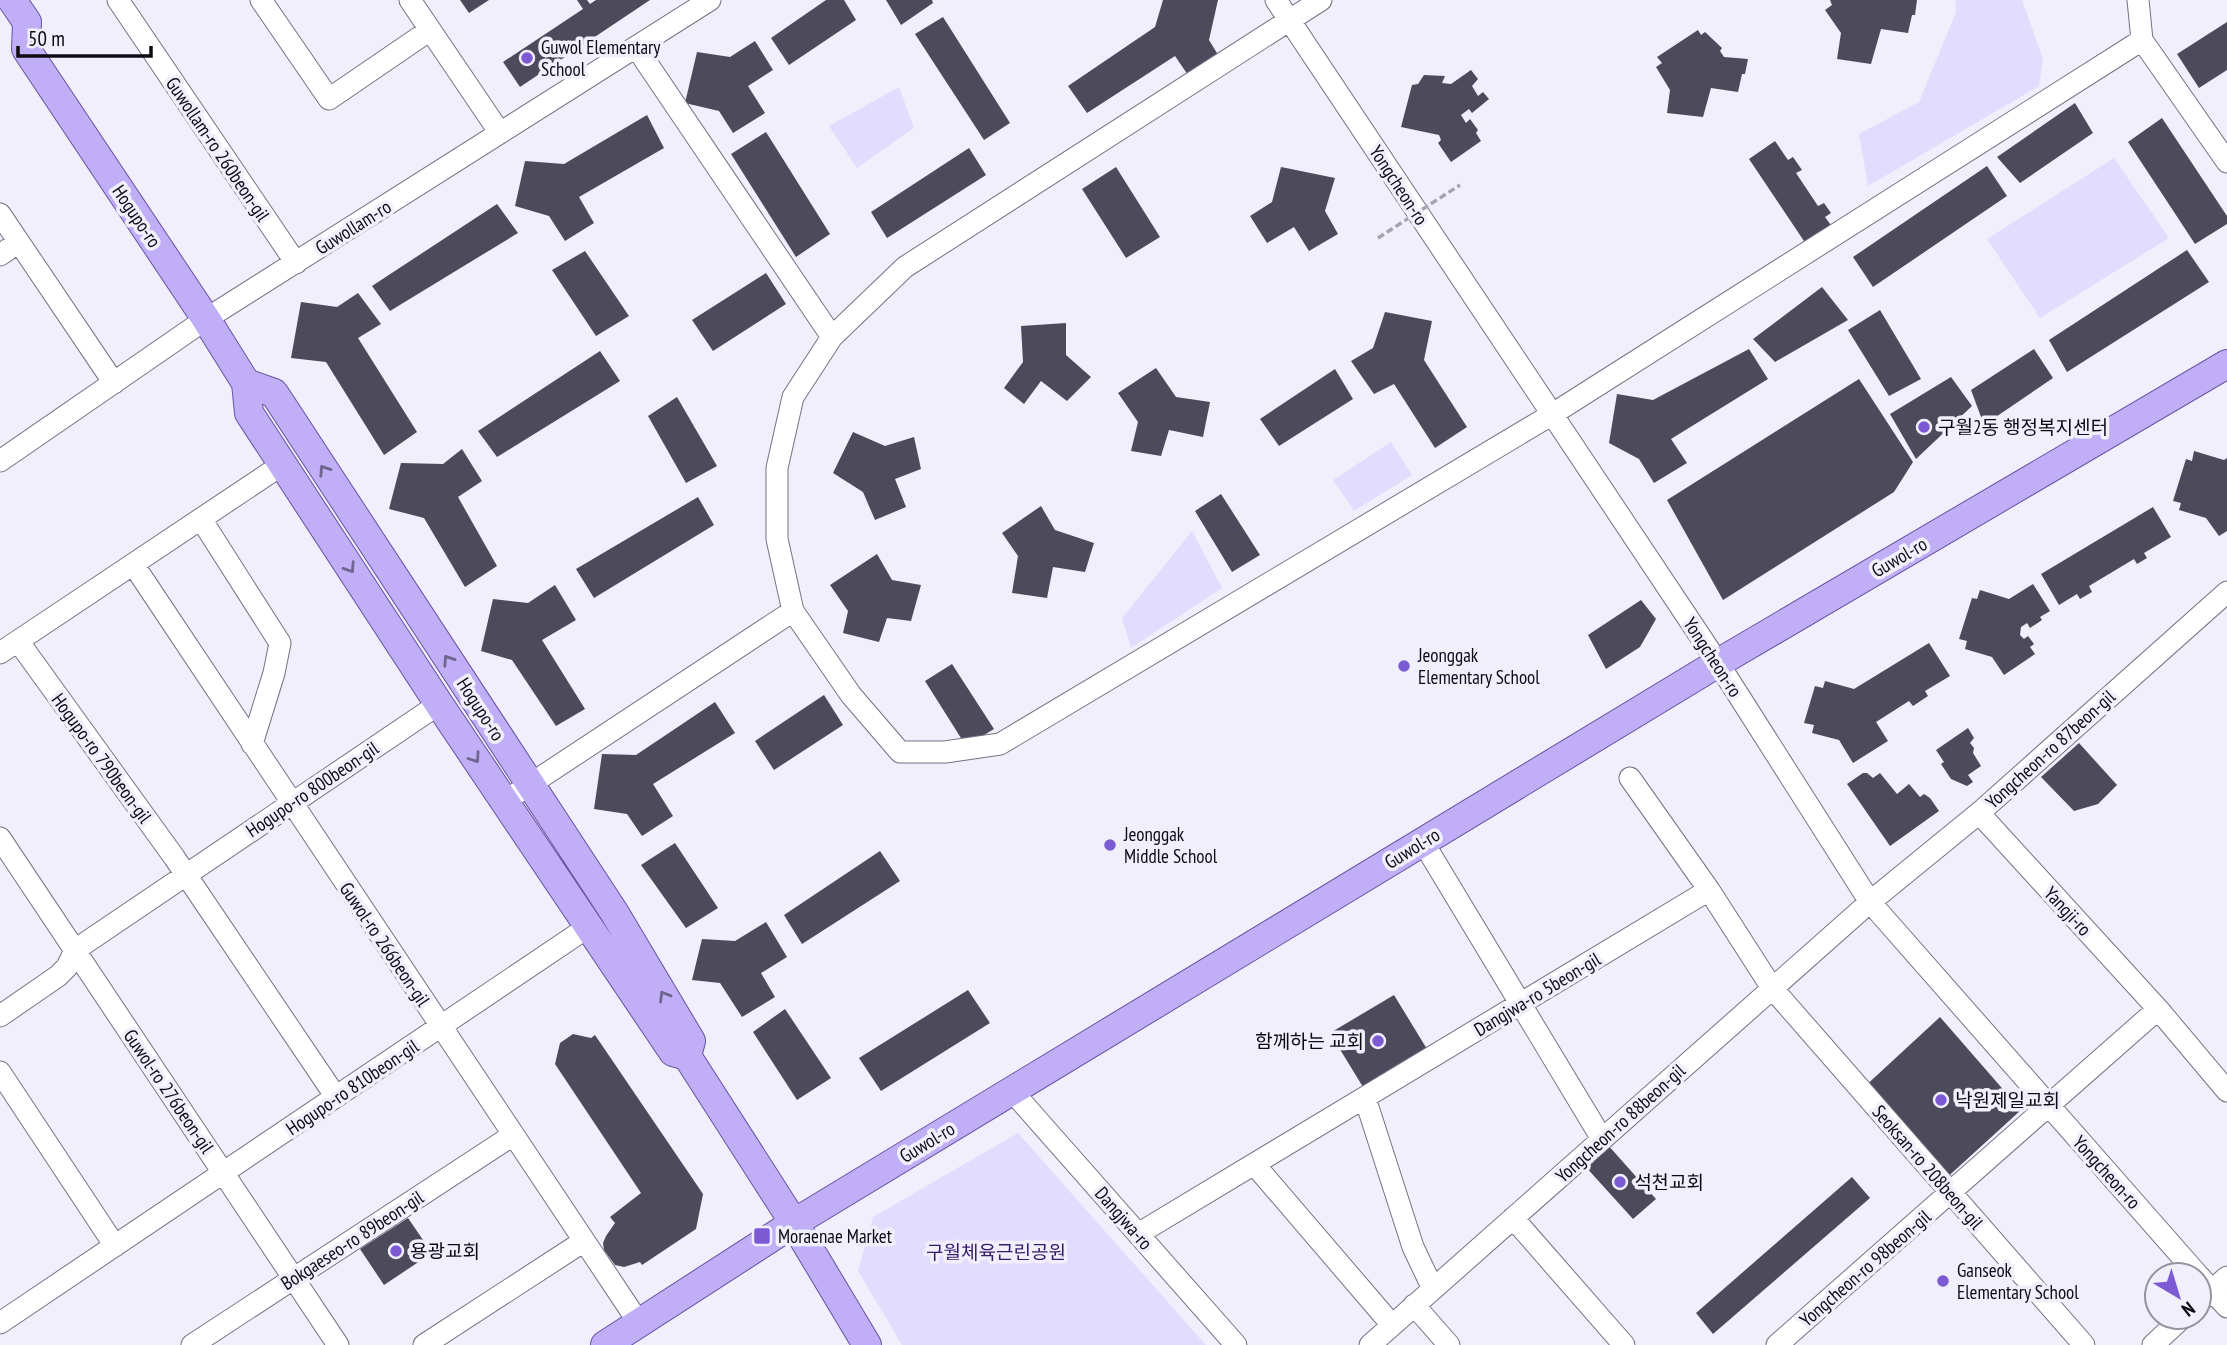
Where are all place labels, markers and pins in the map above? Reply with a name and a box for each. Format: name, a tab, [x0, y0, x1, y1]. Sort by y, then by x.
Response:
place label: Guwol Elementary School	[541, 35, 661, 81]
marker: Guwol Elementary School	[519, 50, 535, 66]
place label: 구월2동 행정복지센터	[1938, 415, 2108, 439]
marker: 구월2동 행정복지센터	[1916, 419, 1932, 435]
place label: Jeonggak Elementary School	[1417, 643, 1540, 689]
marker: Jeonggak Elementary School	[1396, 658, 1412, 674]
place label: Jeonggak Middle School	[1123, 822, 1218, 868]
marker: Jeonggak Middle School	[1102, 837, 1118, 853]
place label: 함께하는 교회	[1255, 1029, 1364, 1053]
marker: 함께하는 교회	[1370, 1033, 1386, 1049]
place label: 낙원제일교회	[1955, 1088, 2060, 1112]
marker: 낙원제일교회	[1933, 1092, 1949, 1108]
place label: 석천교회	[1634, 1170, 1704, 1194]
marker: 석천교회	[1612, 1174, 1628, 1190]
place label: Moraenae Market	[778, 1224, 893, 1248]
marker: Moraenae Market	[752, 1226, 772, 1246]
place label: 용광교회	[410, 1239, 480, 1263]
marker: 용광교회	[388, 1243, 404, 1259]
place label: Ganseok Elementary School	[1957, 1258, 2079, 1304]
marker: Ganseok Elementary School	[1935, 1273, 1951, 1289]

